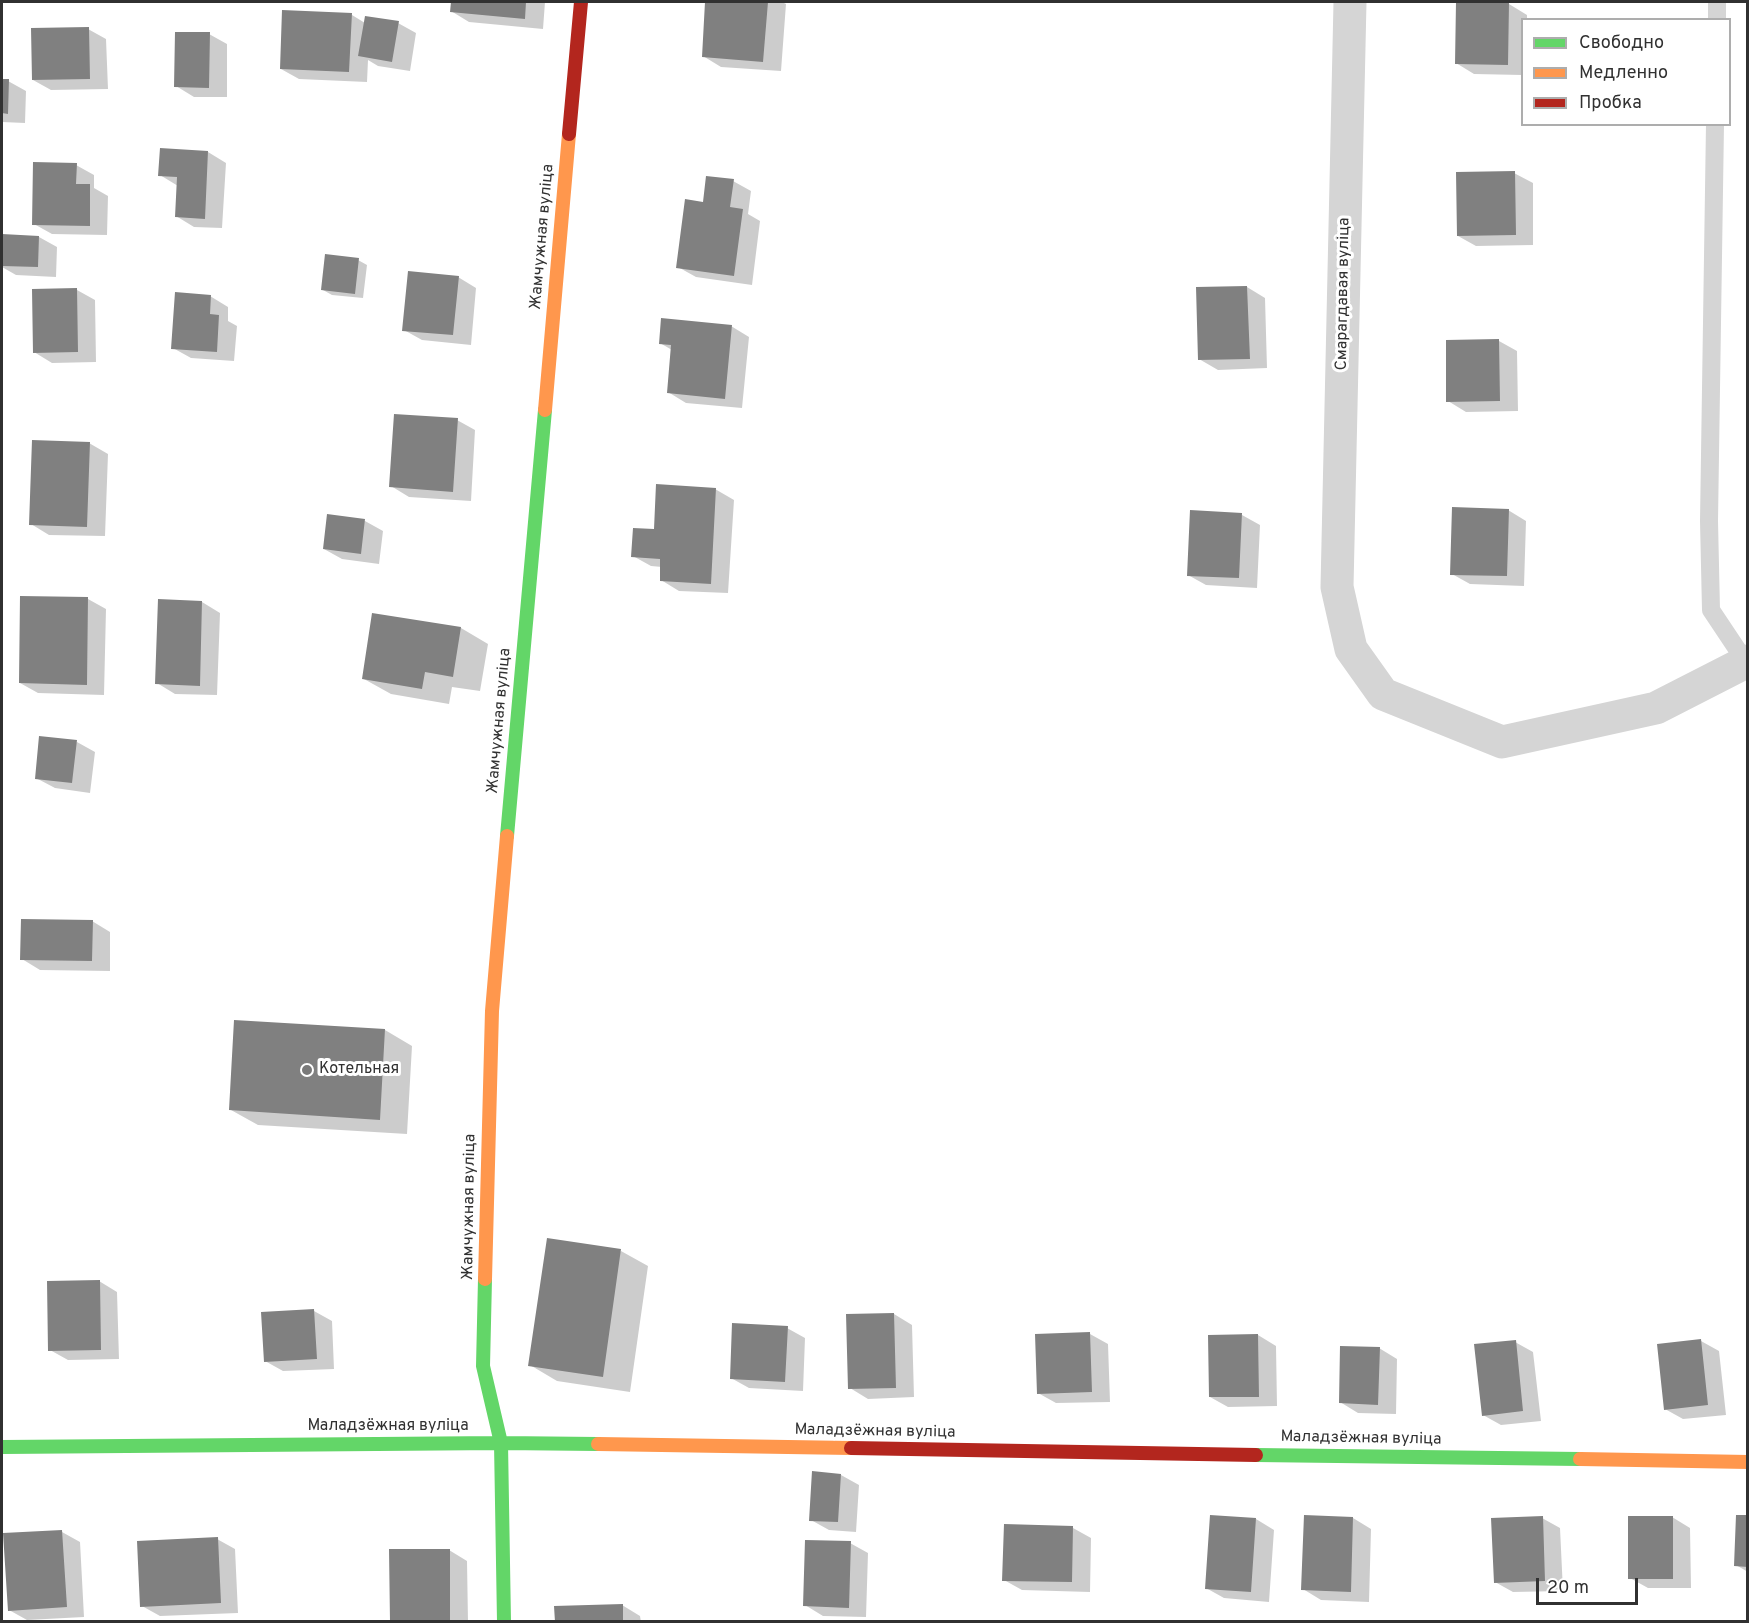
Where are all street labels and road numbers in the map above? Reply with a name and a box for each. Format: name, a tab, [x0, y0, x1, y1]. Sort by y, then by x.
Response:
street label: Жамчужная вуліца	[527, 163, 559, 311]
street label: Смарагдавая вуліца	[1333, 217, 1355, 371]
street label: Жамчужная вуліца	[484, 647, 516, 795]
street label: Жамчужная вуліца	[459, 1134, 481, 1280]
street label: Маладзёжная вуліца	[307, 1417, 469, 1437]
street label: Маладзёжная вуліца	[794, 1421, 956, 1443]
street label: Маладзёжная вуліца	[1280, 1428, 1442, 1450]

